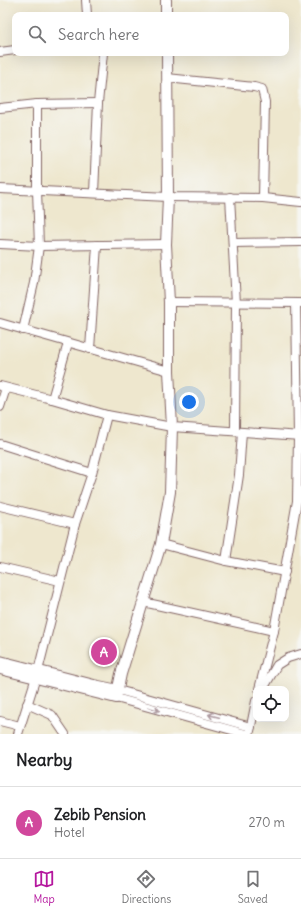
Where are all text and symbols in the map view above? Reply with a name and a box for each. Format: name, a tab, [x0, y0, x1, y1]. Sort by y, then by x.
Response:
search box	[12, 12, 289, 56]
icon: search	[26, 23, 48, 45]
text: Search here	[58, 25, 139, 44]
your location	[179, 392, 199, 412]
pin: A	[91, 637, 117, 667]
map controls	[253, 686, 289, 722]
button: locate	[253, 686, 289, 722]
one-way arrow	[147, 706, 160, 713]
one-way arrow	[207, 712, 220, 720]
text: Nearby	[16, 749, 72, 771]
text: Zebib Pension	[54, 805, 146, 824]
text: A	[25, 814, 33, 831]
text: 270 m	[248, 814, 285, 831]
text: Hotel	[54, 824, 85, 841]
tab: Map	[33, 868, 55, 906]
tab: Directions	[122, 868, 171, 906]
tab: Saved	[238, 868, 268, 906]

